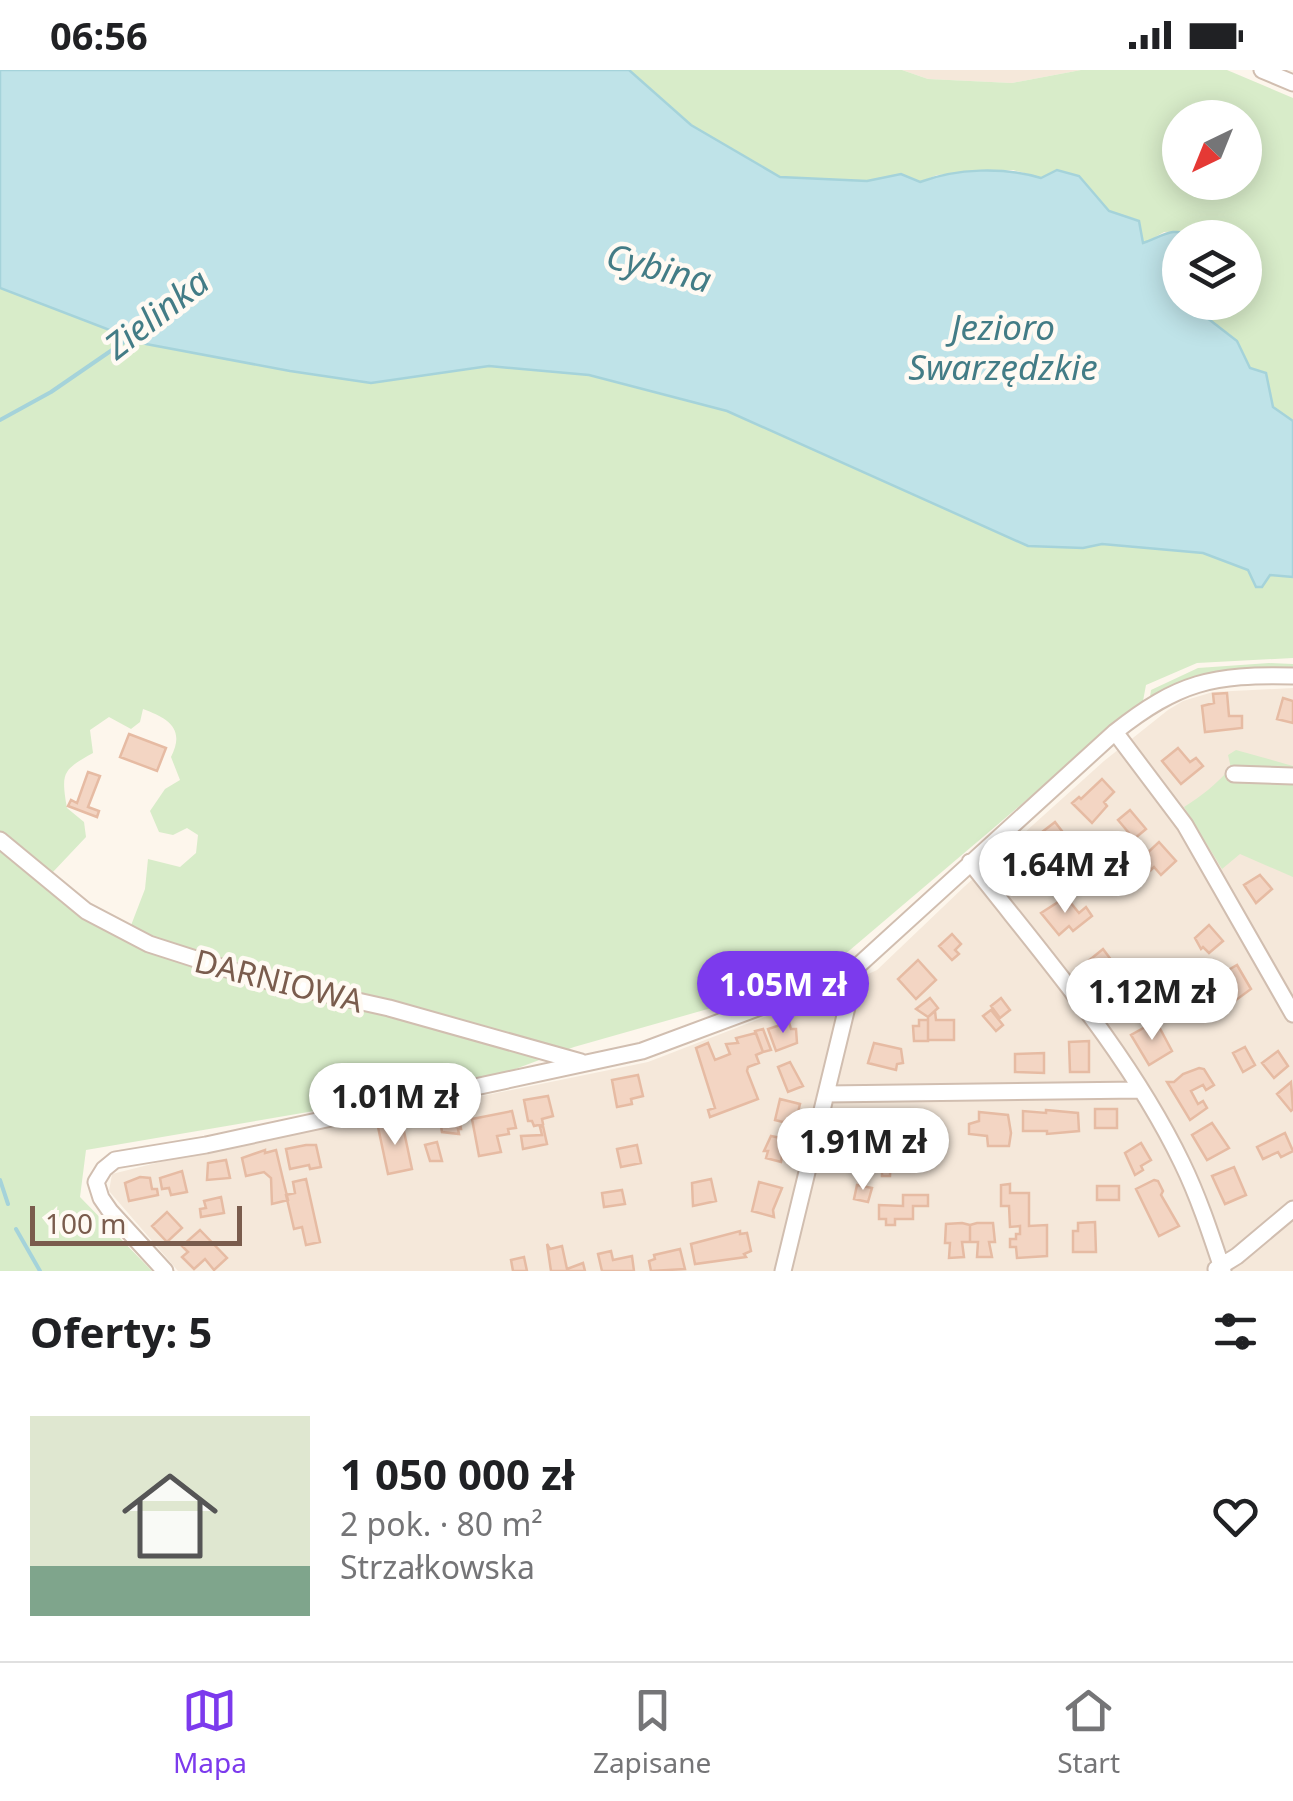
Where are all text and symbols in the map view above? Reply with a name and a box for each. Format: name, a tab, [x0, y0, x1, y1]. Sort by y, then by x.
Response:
text: 06:56	[50, 9, 148, 61]
north arrow	[1162, 100, 1262, 200]
map controls	[1162, 100, 1262, 320]
button: layers	[1162, 220, 1262, 320]
water label: Cybina	[602, 231, 716, 303]
water label: Zielinka	[93, 257, 218, 369]
water label: Jezioro Swarzędzkie	[908, 303, 1098, 390]
pin: 1.64M zł	[962, 831, 1168, 916]
text: 1.64M zł	[1001, 842, 1129, 885]
street label: DARNIOWA	[190, 938, 368, 1022]
pin: 1.05M zł	[680, 951, 886, 1036]
pin: 1.12M zł	[1049, 958, 1255, 1043]
text: 1.05M zł	[719, 962, 847, 1005]
text: 1.12M zł	[1088, 969, 1216, 1012]
pin: 1.01M zł	[292, 1063, 498, 1148]
text: 1.01M zł	[331, 1074, 459, 1117]
pin: 1.91M zł	[760, 1108, 966, 1193]
text: 1.91M zł	[799, 1119, 927, 1162]
scale bar	[30, 1201, 242, 1246]
text: 100 m	[45, 1204, 127, 1242]
text: Oferty: 5	[30, 1303, 212, 1360]
icon: filters	[1208, 1304, 1263, 1359]
text: 1 050 000 zł	[340, 1445, 574, 1502]
icon: home	[110, 1456, 230, 1576]
icon: heart	[1208, 1489, 1263, 1544]
text: 2 pok. · 80 m²	[340, 1502, 543, 1545]
text: Strzałkowska	[340, 1545, 535, 1588]
tab: Mapa	[173, 1683, 247, 1781]
tab: Zapisane	[593, 1683, 711, 1781]
tab: Start	[1057, 1683, 1120, 1781]

